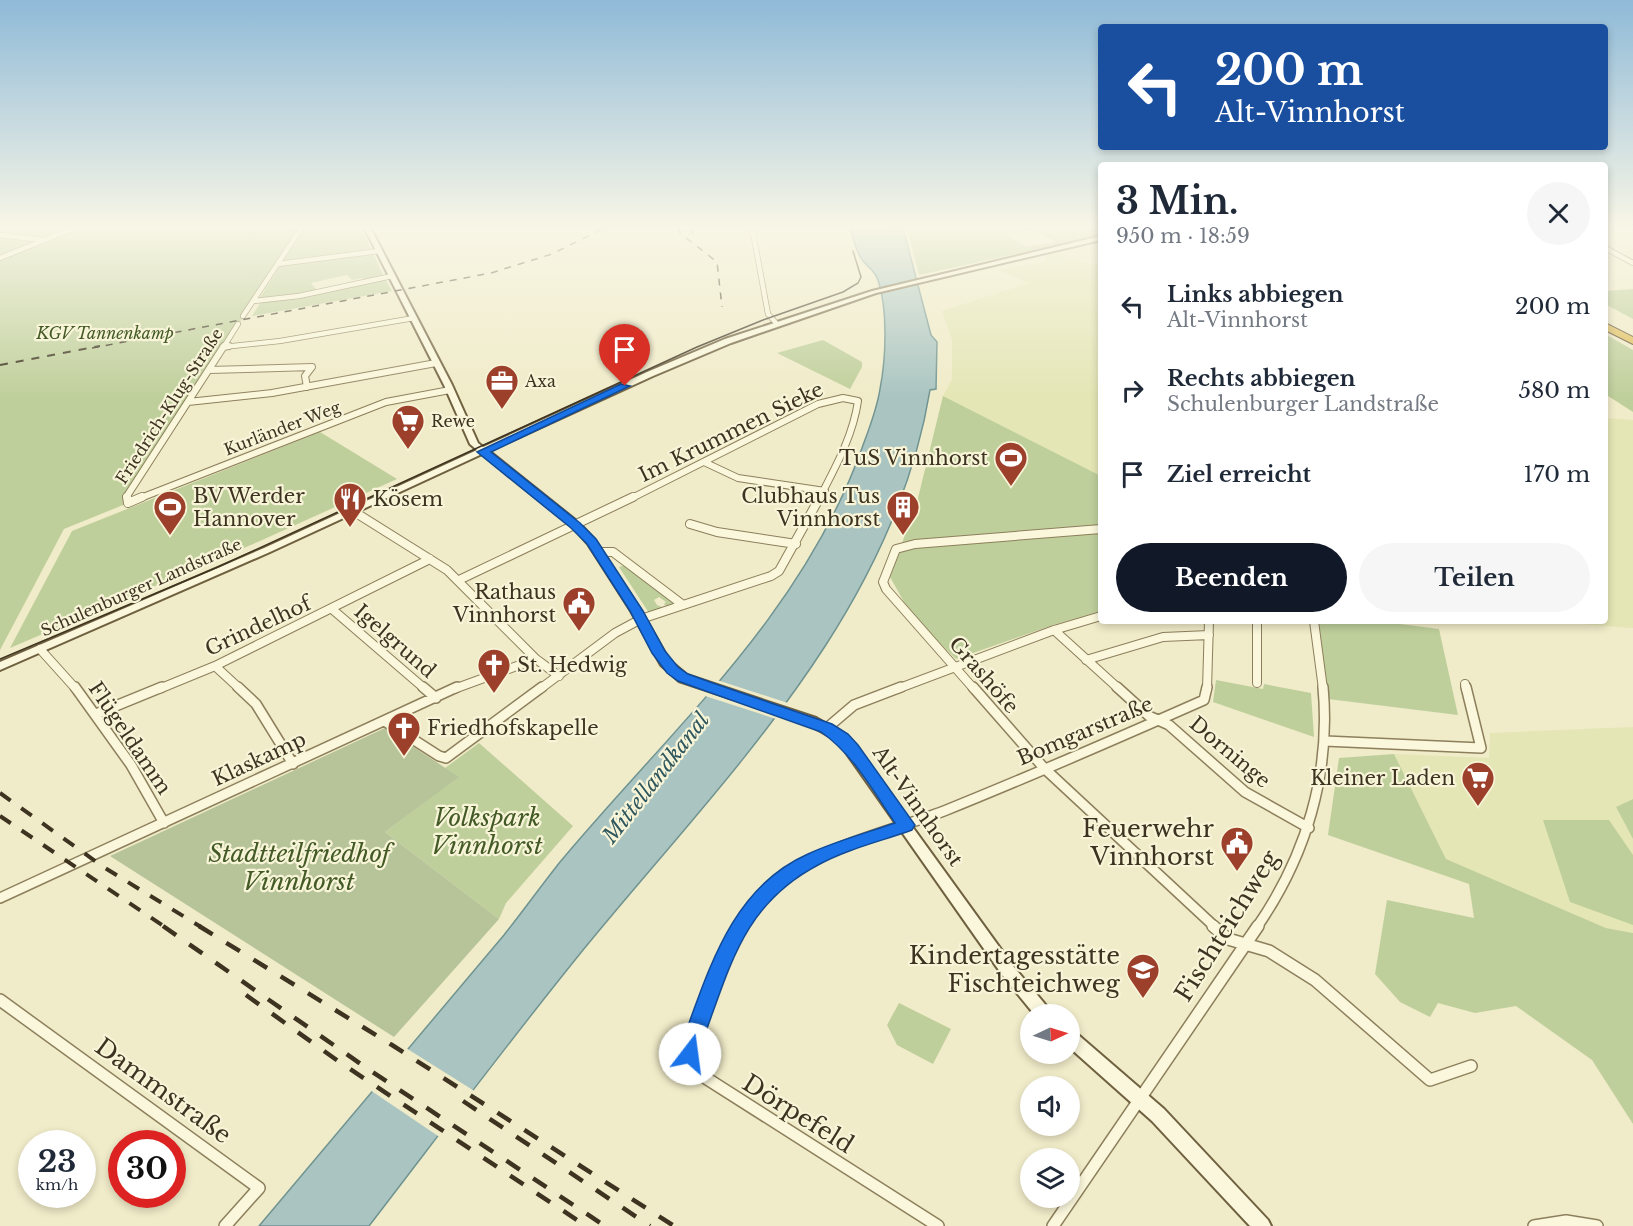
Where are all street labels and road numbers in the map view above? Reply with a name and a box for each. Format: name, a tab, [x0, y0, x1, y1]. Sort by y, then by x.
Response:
street label: Friedrich-Klug-Straße	[111, 324, 227, 488]
street label: Im Krummen Sieke	[635, 377, 827, 487]
street label: Kurländer Weg	[221, 396, 343, 459]
street label: Schulenburger Landstraße	[38, 534, 244, 640]
street label: Grindelhof	[201, 590, 317, 661]
street label: Igelgrund	[349, 599, 441, 683]
street label: Grashöfe	[944, 632, 1024, 718]
street label: Flügeldamm	[84, 677, 177, 799]
street label: Bomgarstraße	[1014, 692, 1156, 770]
street label: Dorninge	[1185, 711, 1275, 793]
street label: Klaskamp	[208, 727, 310, 791]
street label: Alt-Vinnhorst	[867, 741, 968, 871]
street label: Fischteichweg	[1169, 844, 1285, 1007]
street label: Dammstraße	[90, 1032, 237, 1150]
street label: Dörpefeld	[737, 1068, 859, 1159]

